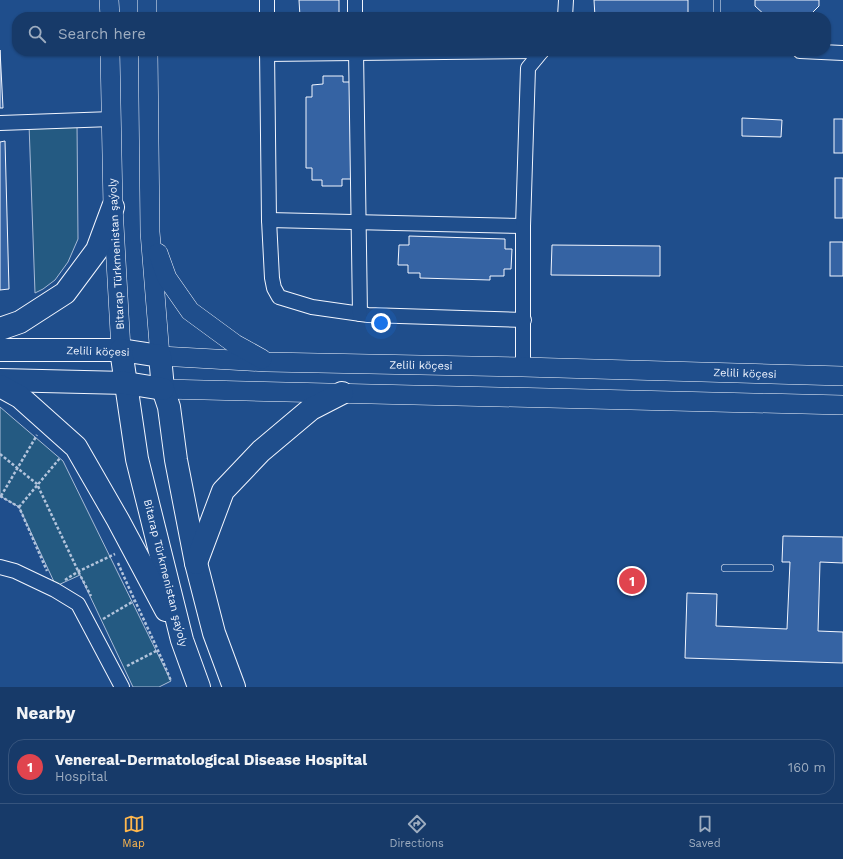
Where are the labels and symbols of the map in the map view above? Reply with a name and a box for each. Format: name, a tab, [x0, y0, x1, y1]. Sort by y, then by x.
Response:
street label: Bitarap Türkmenistan şaýoly	[106, 178, 127, 330]
your location	[371, 313, 391, 333]
street label: Zelili köçesi	[66, 344, 130, 359]
street label: Zelili köçesi	[389, 358, 453, 373]
street label: Zelili köçesi	[713, 366, 777, 381]
street label: Bitarap Türkmenistan şaýoly	[141, 498, 190, 649]
pin: 1	[619, 566, 645, 596]

